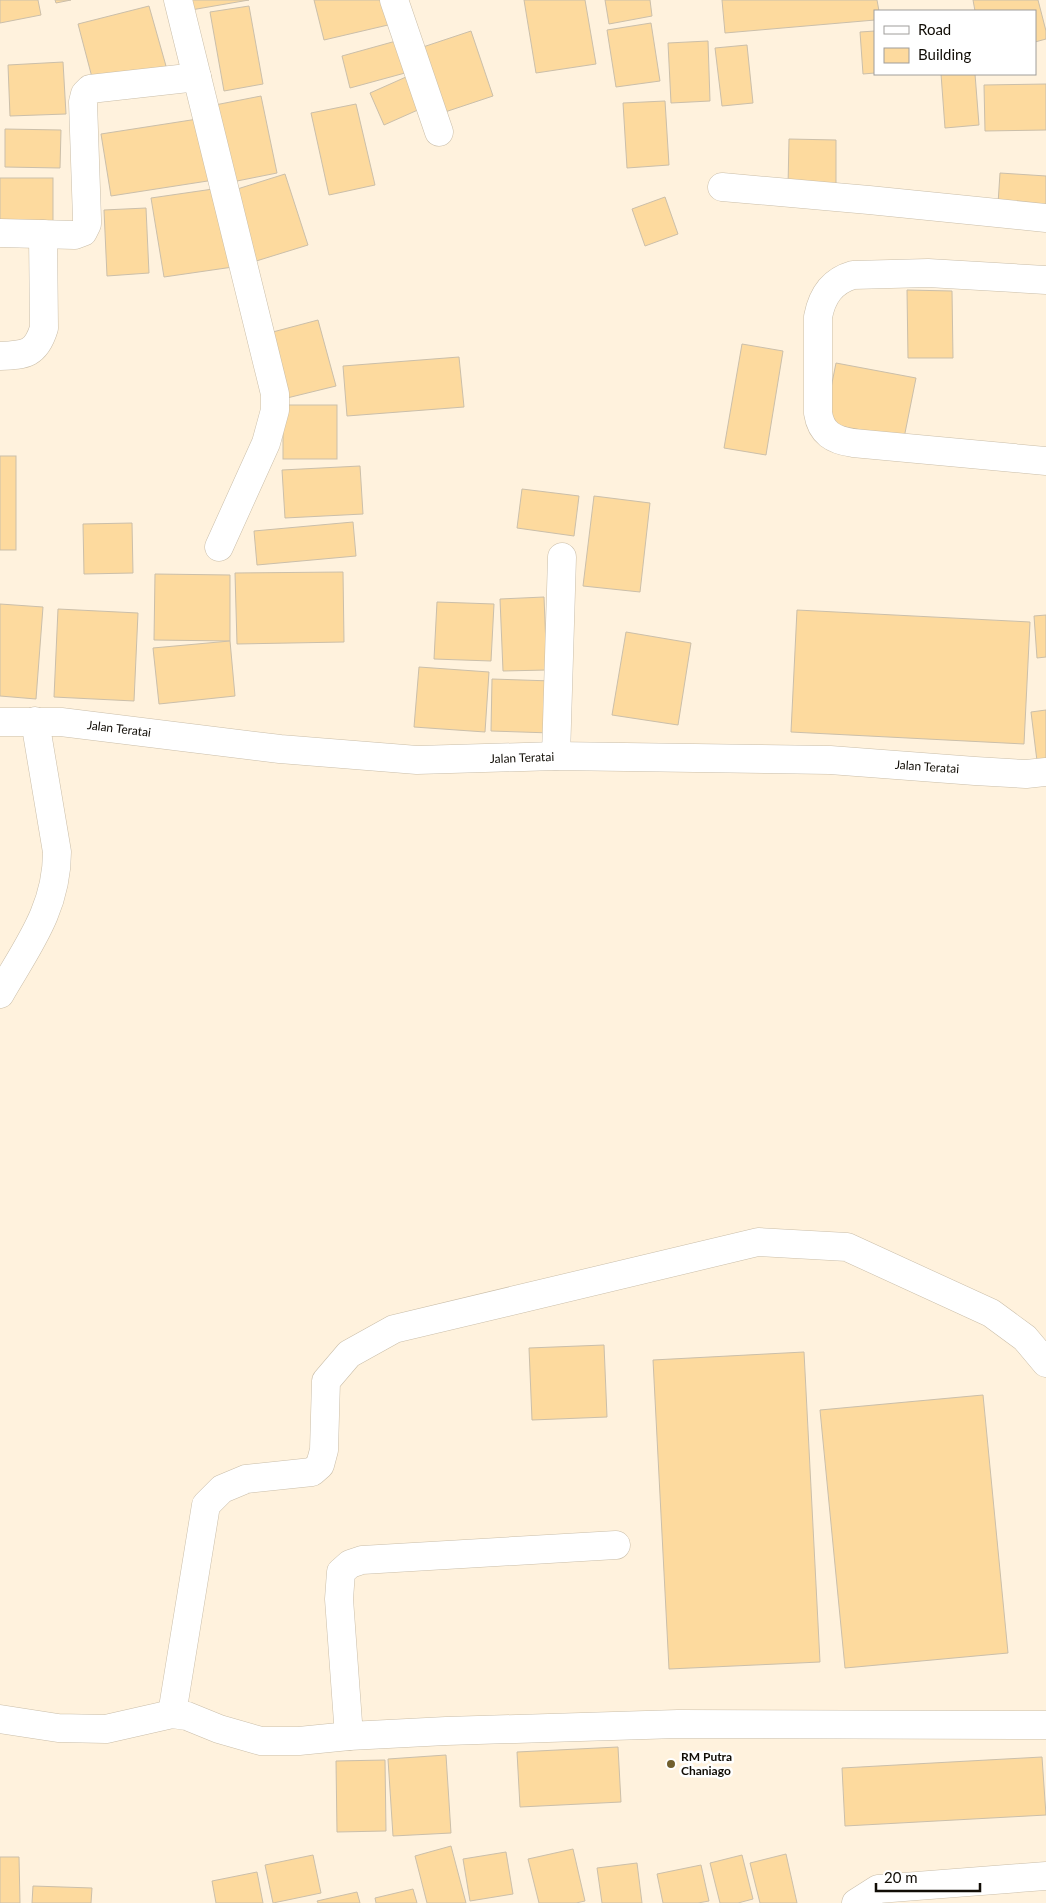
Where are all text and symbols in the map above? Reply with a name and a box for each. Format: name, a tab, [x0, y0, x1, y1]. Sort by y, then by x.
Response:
legend	[874, 10, 1036, 75]
text: Road	[918, 20, 951, 38]
text: Building	[918, 45, 971, 63]
street label: Jalan Teratai	[86, 717, 152, 740]
street label: Jalan Teratai	[490, 749, 554, 766]
street label: Jalan Teratai	[894, 757, 960, 776]
place label: RM Putra Chaniago	[681, 1749, 732, 1778]
marker: RM Putra Chaniago	[665, 1758, 677, 1770]
scale bar	[876, 1860, 980, 1892]
text: 20 m	[884, 1868, 918, 1886]

